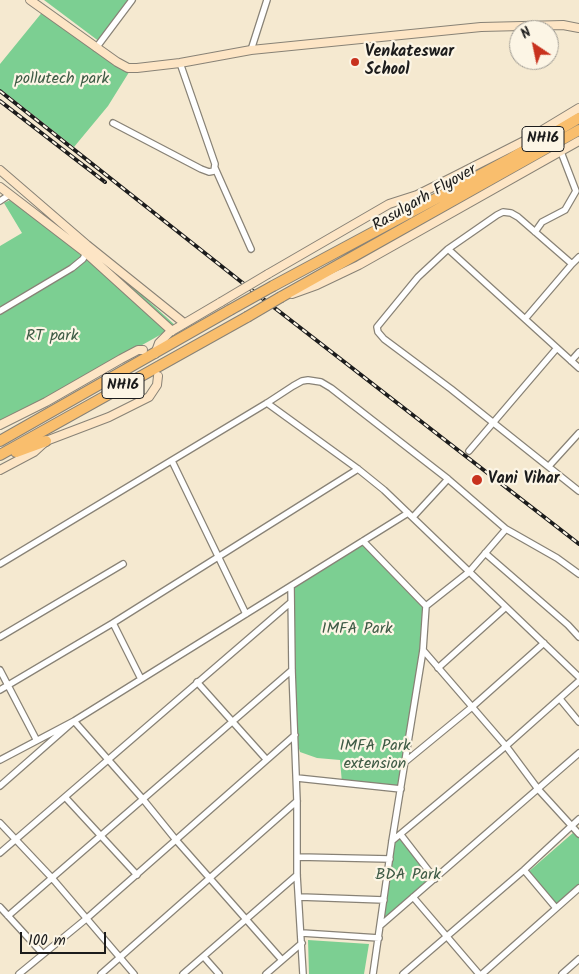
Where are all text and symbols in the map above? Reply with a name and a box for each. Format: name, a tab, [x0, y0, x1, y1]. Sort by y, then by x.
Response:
north arrow	[509, 20, 559, 70]
text: N	[516, 22, 536, 45]
place label: Venkateswar School	[365, 43, 454, 81]
marker: Venkateswar School	[349, 56, 361, 68]
park label: pollutech park	[15, 70, 109, 90]
road number: NH16	[522, 126, 564, 152]
street label: Rasulgarh Flyover	[370, 161, 480, 237]
park label: RT park	[26, 327, 78, 347]
road number: NH16	[102, 374, 144, 398]
place label: Vani Vihar	[488, 470, 559, 490]
marker: Vani Vihar	[470, 473, 484, 487]
park label: IMFA Park	[321, 620, 393, 640]
park label: IMFA Park extension	[339, 737, 411, 775]
park label: BDA Park	[375, 866, 441, 886]
scale bar	[22, 922, 109, 954]
text: 100 m	[28, 929, 66, 953]

